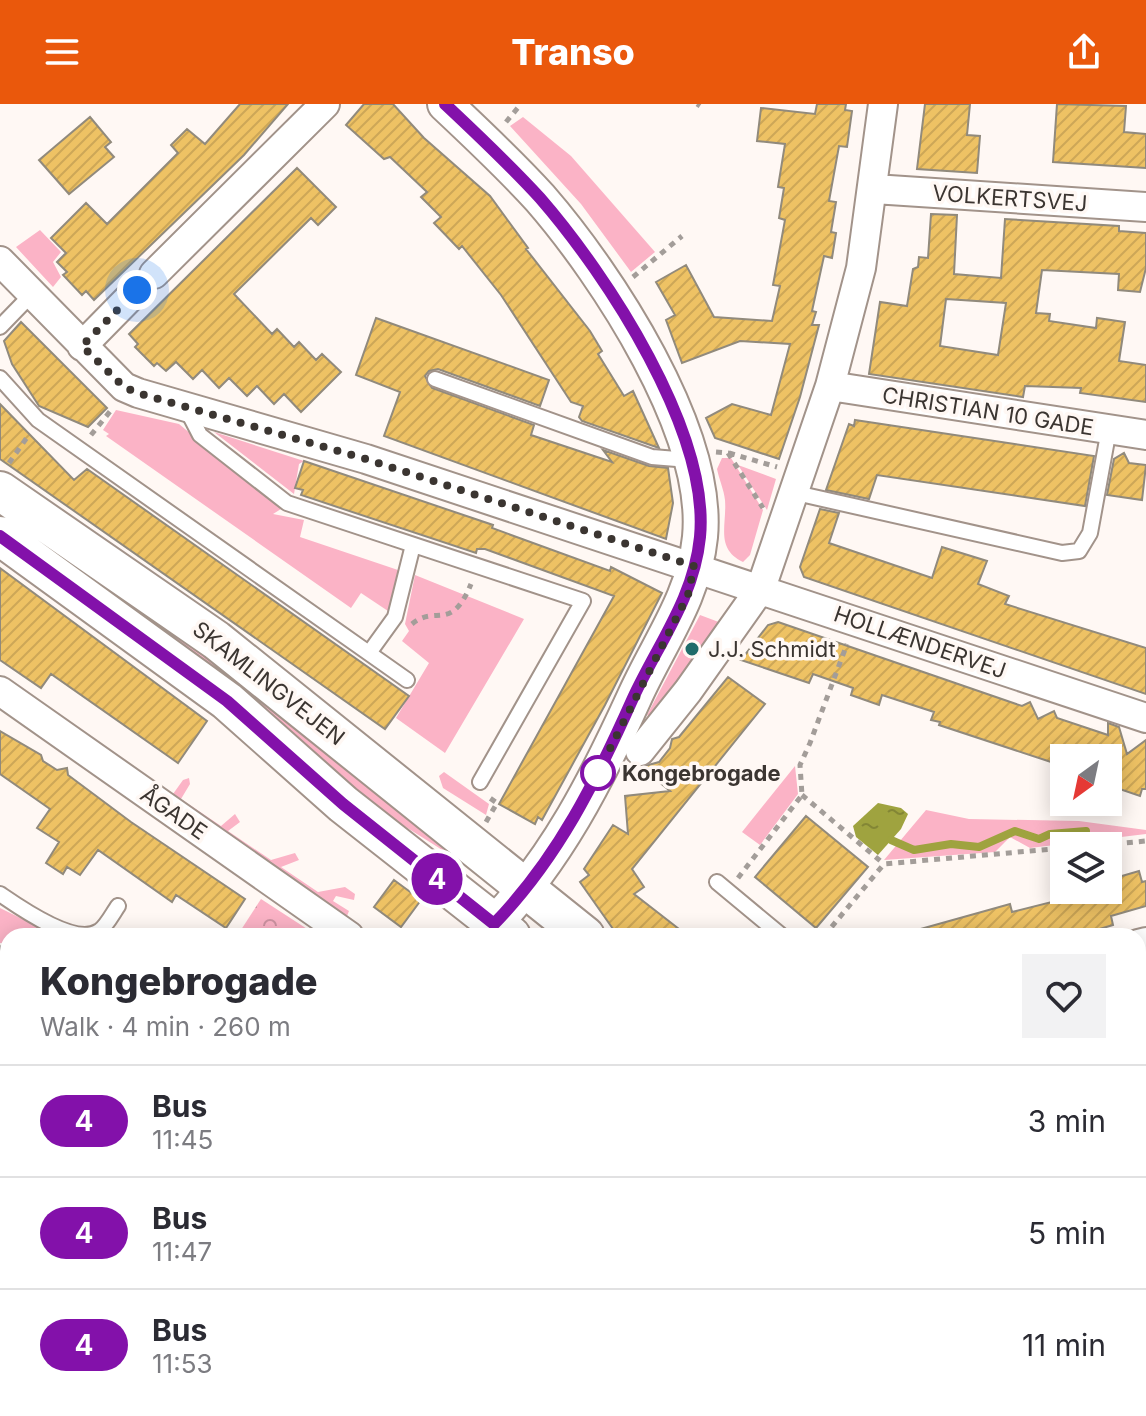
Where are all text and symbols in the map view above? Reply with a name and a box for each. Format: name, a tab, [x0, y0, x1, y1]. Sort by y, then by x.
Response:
icon: menu	[40, 30, 84, 74]
text: Transo	[511, 30, 635, 74]
icon: share	[1062, 30, 1106, 74]
street label: VOLKERTSVEJ	[932, 180, 1088, 216]
your location	[117, 270, 157, 310]
street label: CHRISTIAN 10 GADE	[880, 381, 1096, 441]
street label: HOLLÆNDERVEJ	[831, 600, 1009, 684]
street label: SKAMLINGVEJEN	[188, 616, 350, 750]
place label: J.J. Schmidt	[708, 636, 836, 662]
marker: J.J. Schmidt	[683, 640, 701, 658]
north arrow	[1050, 744, 1122, 816]
map controls	[1050, 744, 1122, 904]
marker: Kongebrogade	[581, 756, 615, 790]
place label: Kongebrogade	[622, 760, 781, 786]
street label: ÅGADE	[136, 780, 213, 845]
button: layers	[1050, 832, 1122, 904]
line badge: 4	[411, 853, 463, 905]
text: 4	[428, 862, 446, 896]
button: heart	[1022, 954, 1106, 1038]
text: Kongebrogade	[40, 958, 318, 1004]
text: Walk · 4 min · 260 m	[40, 1011, 291, 1042]
text: Bus	[152, 1088, 207, 1124]
text: 3 min	[1028, 1103, 1106, 1139]
text: 4	[75, 1104, 93, 1138]
text: 11:45	[152, 1124, 213, 1155]
text: Bus	[152, 1200, 207, 1236]
text: 5 min	[1028, 1215, 1106, 1251]
text: 4	[75, 1216, 93, 1250]
text: 11:47	[152, 1236, 212, 1267]
text: Bus	[152, 1312, 207, 1348]
text: 11 min	[1022, 1327, 1106, 1363]
text: 4	[75, 1328, 93, 1362]
text: 11:53	[152, 1348, 213, 1379]

